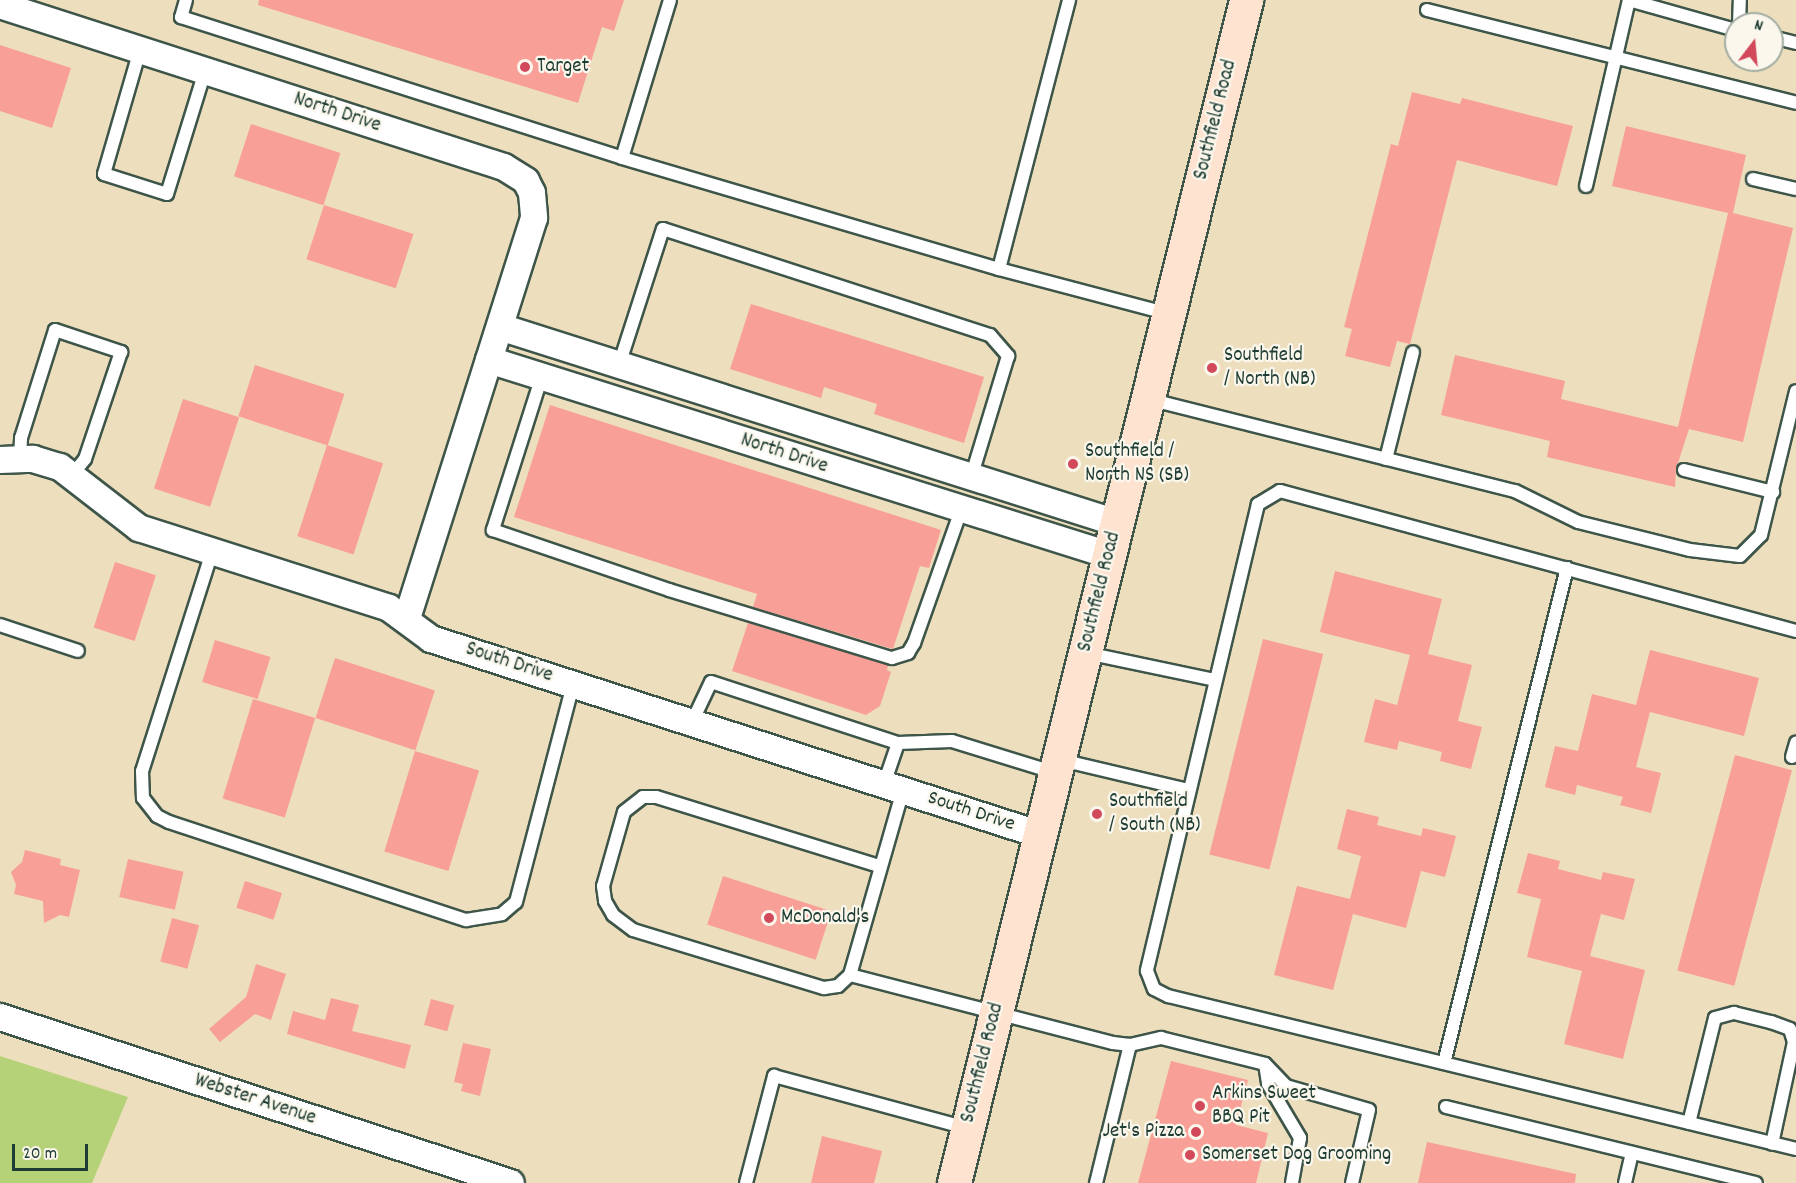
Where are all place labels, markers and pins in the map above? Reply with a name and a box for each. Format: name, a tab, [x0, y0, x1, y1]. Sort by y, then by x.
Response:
place label: Target	[537, 54, 589, 80]
marker: Target	[518, 60, 532, 74]
place label: Southfield / North (NB)	[1224, 343, 1315, 393]
marker: Southfield / North (NB)	[1205, 361, 1219, 375]
place label: Southfield / North NS (SB)	[1085, 439, 1189, 489]
marker: Southfield / North NS (SB)	[1066, 457, 1080, 471]
place label: Southfield / South (NB)	[1109, 789, 1200, 839]
marker: Southfield / South (NB)	[1090, 807, 1104, 821]
place label: McDonald's	[781, 905, 869, 931]
marker: McDonald's	[762, 911, 776, 925]
place label: Arkins Sweet BBQ Pit	[1212, 1081, 1316, 1131]
marker: Arkins Sweet BBQ Pit	[1193, 1099, 1207, 1113]
place label: Jet's Pizza	[1102, 1119, 1184, 1145]
marker: Jet's Pizza	[1189, 1125, 1203, 1139]
place label: Somerset Dog Grooming	[1202, 1142, 1391, 1168]
marker: Somerset Dog Grooming	[1183, 1148, 1197, 1162]

